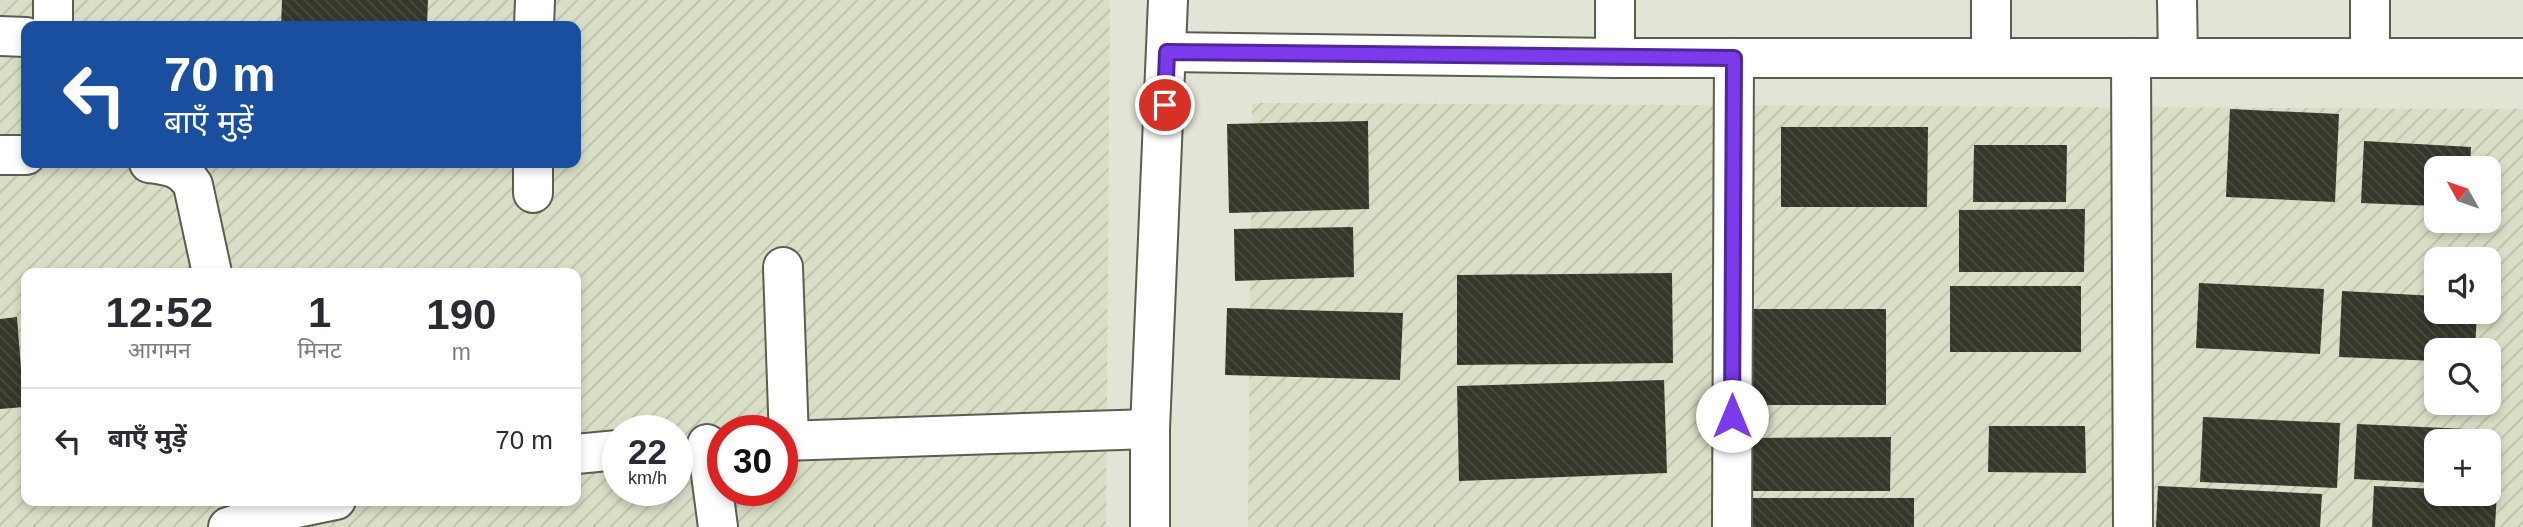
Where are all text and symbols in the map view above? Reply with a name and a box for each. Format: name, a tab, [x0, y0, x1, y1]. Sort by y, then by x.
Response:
text: 70 m	[164, 47, 276, 101]
icon: left	[49, 49, 140, 140]
pin	[1135, 75, 1195, 135]
icon: arrive	[1146, 86, 1184, 124]
text: बाएँ मुड़ें	[164, 104, 253, 140]
north arrow	[2424, 156, 2501, 233]
map controls	[2424, 156, 2501, 506]
button: sound	[2424, 247, 2501, 324]
text: 12:52	[106, 289, 213, 336]
text: 1	[308, 289, 331, 336]
text: 190	[426, 291, 496, 338]
text: आगमन	[128, 337, 191, 363]
text: मिनट	[298, 337, 342, 363]
button: search	[2424, 338, 2501, 415]
text: m	[452, 339, 471, 365]
position arrow	[1695, 379, 1769, 453]
speed limit sign: 30	[707, 415, 798, 506]
icon: left	[49, 422, 87, 460]
text: बाएँ मुड़ें	[108, 423, 187, 453]
text: 70 m	[495, 425, 553, 455]
button: +	[2424, 429, 2501, 506]
text: 22	[628, 432, 667, 471]
text: km/h	[628, 468, 667, 488]

